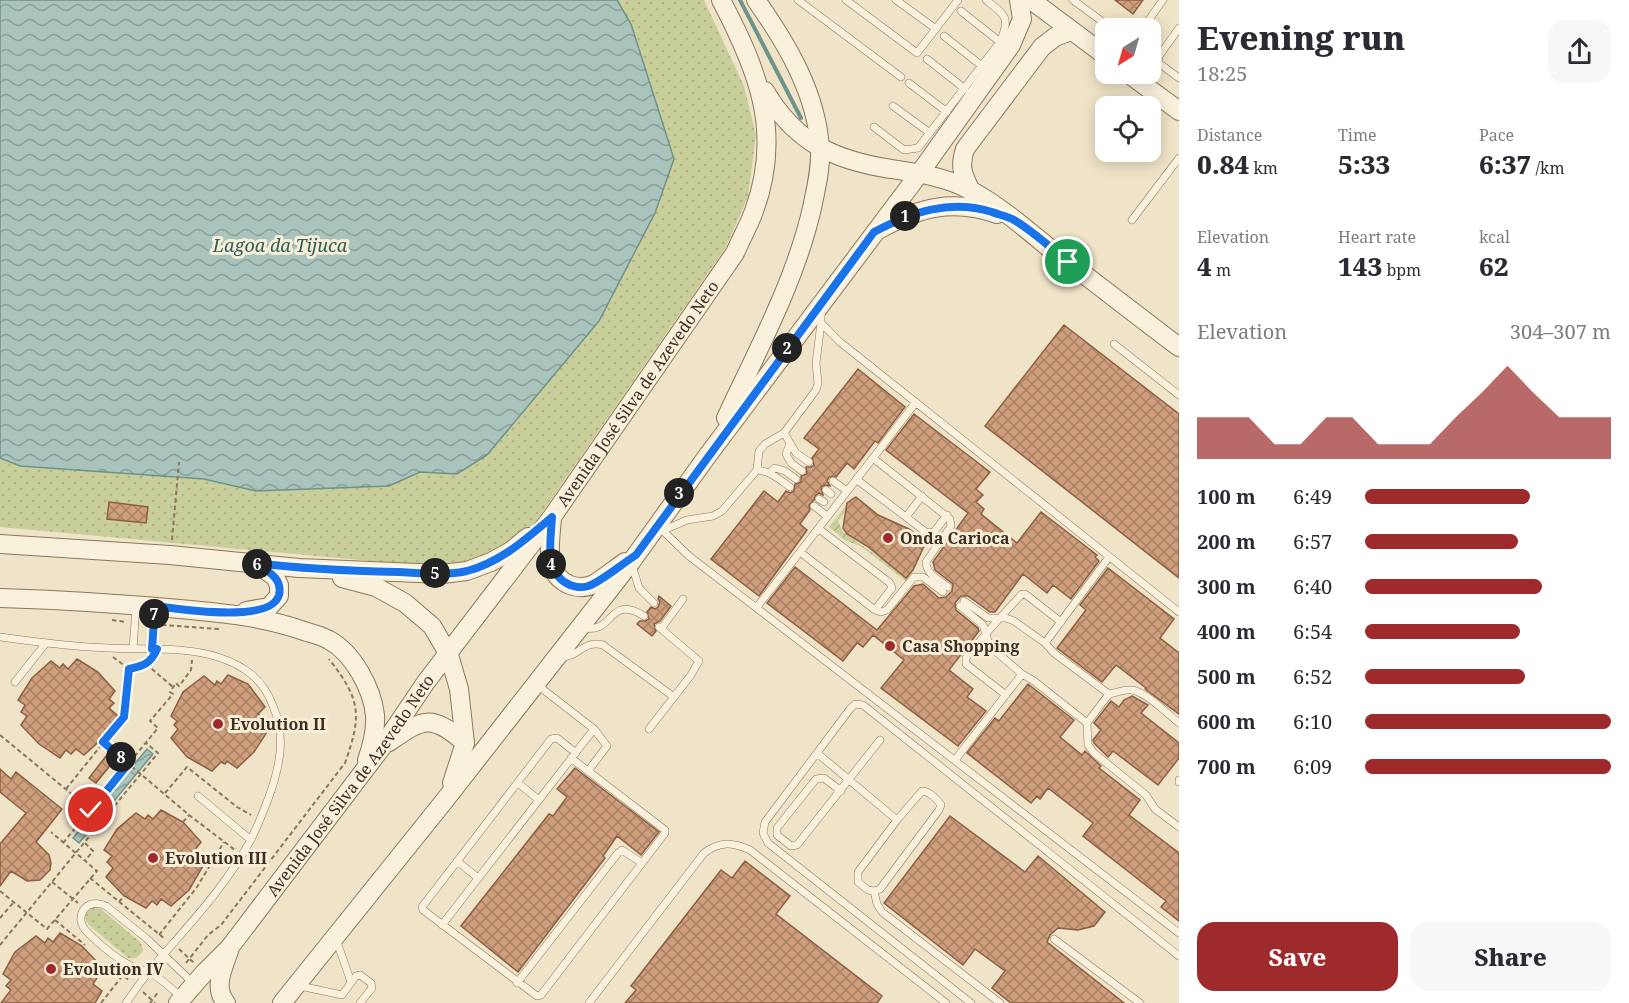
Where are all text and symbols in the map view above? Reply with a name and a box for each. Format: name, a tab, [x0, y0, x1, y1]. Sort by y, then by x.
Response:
text: Evening run	[1197, 15, 1405, 60]
north arrow	[1095, 18, 1161, 84]
map controls	[1095, 18, 1161, 162]
button: share	[1548, 20, 1611, 83]
text: 18:25	[1197, 60, 1247, 87]
button: locate	[1095, 96, 1161, 162]
text: Distance	[1197, 124, 1262, 146]
text: Time	[1338, 124, 1377, 146]
text: Pace	[1479, 124, 1514, 146]
text: 0.84	[1197, 146, 1249, 182]
text: 5:33	[1338, 146, 1390, 182]
text: 6:37	[1479, 146, 1531, 182]
text: km	[1249, 157, 1278, 179]
text: /km	[1531, 157, 1565, 179]
pin: 1	[890, 201, 920, 231]
text: 1	[900, 205, 910, 227]
text: Elevation	[1197, 226, 1269, 248]
text: Heart rate	[1338, 226, 1416, 248]
text: kcal	[1479, 226, 1510, 248]
water label: Lagoa da Tijuca	[212, 233, 348, 257]
pin	[1042, 236, 1093, 287]
icon: arrive	[1051, 245, 1084, 278]
text: 4	[1197, 248, 1212, 284]
text: 143	[1338, 248, 1382, 284]
text: 62	[1479, 248, 1508, 284]
text: m	[1212, 259, 1231, 281]
text: bpm	[1382, 259, 1421, 281]
street label: Avenida José Silva de Azevedo Neto	[552, 276, 724, 511]
text: Elevation	[1197, 318, 1287, 345]
text: 304–307 m	[1510, 318, 1611, 345]
pin: 2	[772, 333, 802, 363]
text: 2	[782, 337, 792, 359]
pin: 3	[664, 478, 694, 508]
text: 3	[674, 482, 684, 504]
text: 100 m	[1197, 483, 1256, 510]
text: 6:49	[1293, 483, 1332, 510]
place label: Onda Carioca	[900, 527, 1010, 549]
text: 200 m	[1197, 528, 1256, 555]
text: 6:57	[1293, 528, 1332, 555]
marker: Onda Carioca	[881, 531, 895, 545]
pin: 6	[242, 549, 272, 579]
pin: 4	[536, 549, 566, 579]
text: 6	[252, 553, 262, 575]
text: 4	[546, 553, 556, 575]
pin: 5	[420, 558, 450, 588]
text: 5	[430, 562, 440, 584]
text: 300 m	[1197, 573, 1256, 600]
text: 6:40	[1293, 573, 1332, 600]
pin: 7	[139, 599, 169, 629]
text: 7	[149, 603, 159, 625]
text: 400 m	[1197, 618, 1256, 645]
text: 6:54	[1293, 618, 1332, 645]
place label: Casa Shopping	[902, 635, 1019, 657]
marker: Casa Shopping	[883, 639, 897, 653]
text: 500 m	[1197, 663, 1256, 690]
text: 6:52	[1293, 663, 1332, 690]
street label: Avenida José Silva de Azevedo Neto	[261, 670, 439, 901]
text: 600 m	[1197, 708, 1256, 735]
text: 6:10	[1293, 708, 1332, 735]
place label: Evolution II	[230, 713, 326, 735]
marker: Evolution II	[211, 717, 225, 731]
pin: 8	[106, 742, 136, 772]
text: 8	[116, 746, 126, 768]
text: 700 m	[1197, 753, 1256, 780]
text: 6:09	[1293, 753, 1332, 780]
pin	[65, 784, 116, 835]
icon: check	[74, 793, 107, 826]
place label: Evolution III	[165, 847, 267, 869]
marker: Evolution III	[146, 851, 160, 865]
button: Save	[1197, 922, 1398, 991]
button: Share	[1410, 922, 1611, 991]
place label: Evolution IV	[63, 958, 164, 980]
marker: Evolution IV	[44, 962, 58, 976]

